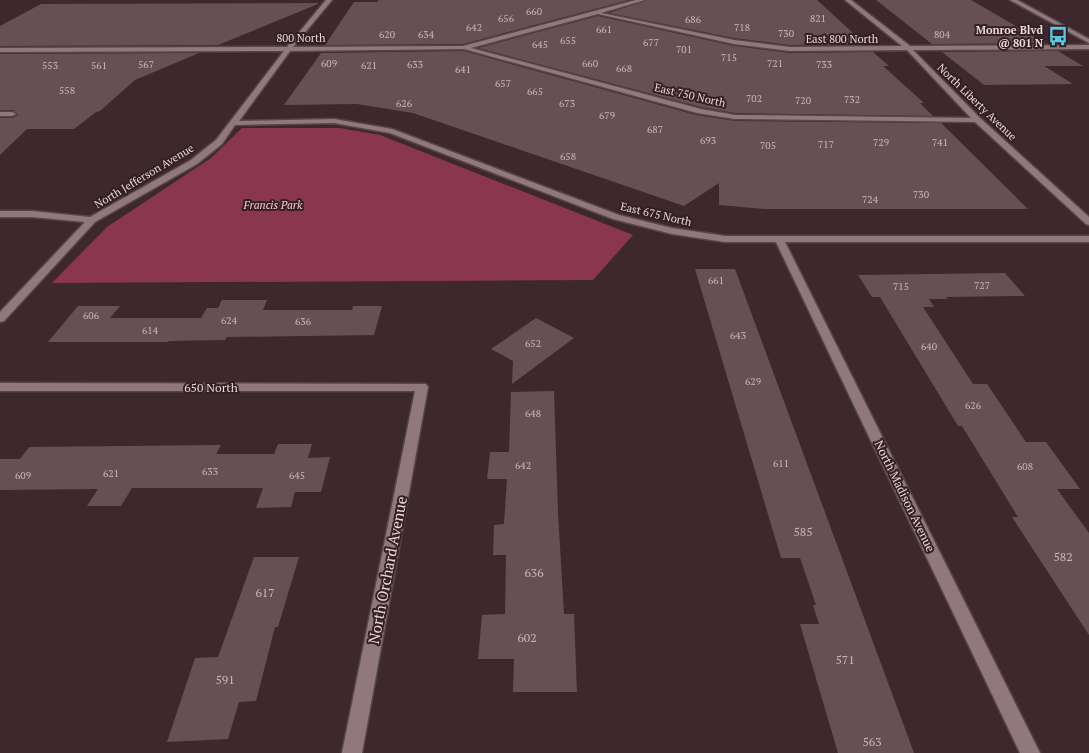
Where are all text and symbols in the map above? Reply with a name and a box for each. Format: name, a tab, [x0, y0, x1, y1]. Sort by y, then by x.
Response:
house number: 660	[526, 5, 542, 18]
house number: 656	[498, 12, 515, 25]
house number: 821	[810, 12, 826, 25]
house number: 686	[685, 13, 702, 26]
house number: 642	[466, 21, 482, 34]
house number: 718	[734, 21, 750, 34]
house number: 661	[596, 23, 612, 36]
place label: Monroe Blvd @ 801 N	[976, 23, 1044, 50]
bus stop icon: Monroe Blvd @ 801 N	[1047, 25, 1069, 47]
house number: 730	[778, 27, 794, 40]
house number: 620	[379, 28, 395, 41]
house number: 634	[418, 28, 435, 41]
house number: 804	[934, 28, 951, 41]
street label: 800 North	[276, 31, 326, 45]
street label: East 800 North	[806, 32, 879, 46]
house number: 655	[560, 34, 576, 47]
house number: 677	[643, 36, 659, 49]
house number: 645	[532, 38, 548, 51]
house number: 701	[676, 43, 692, 56]
house number: 715	[721, 51, 737, 64]
house number: 609	[321, 57, 337, 70]
house number: 660	[582, 57, 598, 70]
house number: 721	[767, 57, 783, 70]
house number: 567	[138, 58, 154, 71]
house number: 633	[407, 58, 423, 71]
house number: 733	[816, 58, 832, 71]
house number: 553	[42, 59, 58, 72]
house number: 561	[91, 59, 107, 72]
house number: 621	[361, 59, 377, 72]
street label: North Liberty Avenue	[934, 61, 1020, 144]
house number: 668	[616, 62, 632, 75]
house number: 641	[455, 63, 471, 76]
house number: 657	[495, 77, 511, 90]
street label: East 750 North	[653, 80, 727, 110]
house number: 558	[59, 84, 75, 97]
house number: 665	[527, 85, 543, 98]
house number: 702	[746, 92, 762, 105]
house number: 732	[844, 93, 860, 106]
house number: 720	[795, 94, 811, 107]
house number: 626	[396, 97, 413, 110]
house number: 673	[559, 97, 575, 110]
house number: 679	[599, 109, 615, 122]
house number: 687	[647, 123, 663, 136]
house number: 693	[700, 134, 716, 147]
house number: 729	[873, 136, 889, 149]
house number: 741	[932, 136, 948, 149]
house number: 717	[818, 138, 834, 151]
house number: 705	[760, 139, 776, 152]
street label: North Jefferson Avenue	[92, 140, 197, 211]
house number: 658	[560, 150, 576, 163]
house number: 730	[913, 188, 929, 201]
house number: 724	[862, 193, 879, 206]
park label: Francis Park	[243, 198, 303, 212]
street label: East 675 North	[619, 199, 693, 229]
house number: 661	[708, 274, 724, 287]
house number: 727	[974, 279, 990, 292]
house number: 715	[893, 280, 909, 293]
house number: 606	[83, 309, 100, 322]
house number: 624	[221, 314, 238, 327]
house number: 636	[295, 315, 312, 328]
house number: 614	[142, 324, 159, 337]
house number: 643	[730, 329, 746, 342]
house number: 652	[525, 337, 541, 350]
house number: 640	[921, 340, 937, 353]
house number: 629	[745, 375, 761, 388]
street label: 650 North	[184, 380, 238, 395]
house number: 626	[965, 399, 982, 412]
house number: 648	[525, 407, 541, 420]
street label: North Madison Avenue	[871, 438, 939, 554]
house number: 611	[773, 457, 789, 470]
house number: 642	[515, 459, 531, 472]
house number: 608	[1017, 460, 1033, 473]
house number: 633	[202, 465, 218, 478]
house number: 621	[103, 467, 119, 480]
house number: 609	[15, 469, 31, 482]
house number: 645	[289, 469, 305, 482]
street label: North Orchard Avenue	[363, 495, 411, 645]
house number: 585	[793, 524, 813, 539]
house number: 582	[1053, 549, 1073, 564]
house number: 636	[524, 565, 544, 580]
house number: 617	[255, 585, 275, 600]
house number: 602	[517, 630, 537, 645]
house number: 571	[835, 652, 855, 667]
house number: 591	[215, 672, 235, 687]
house number: 563	[862, 734, 882, 749]

